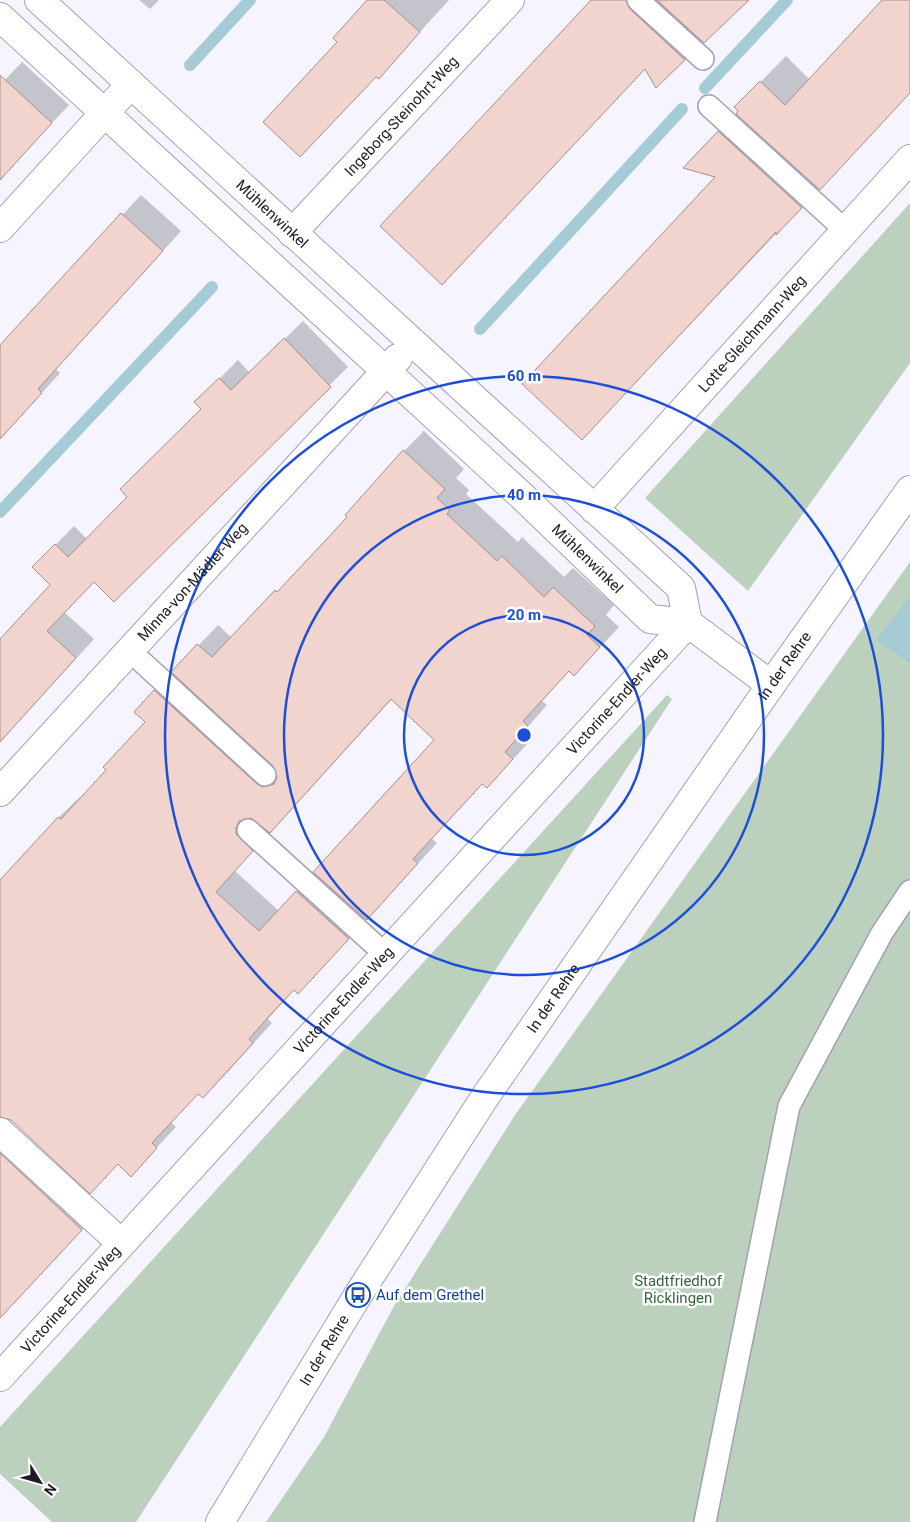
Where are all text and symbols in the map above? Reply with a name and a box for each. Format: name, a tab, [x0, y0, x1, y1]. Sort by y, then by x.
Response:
street label: Ingeborg-Steinohrt-Weg	[341, 52, 462, 180]
street label: Mühlenwinkel	[232, 176, 312, 252]
street label: Lotte-Gleichmann-Weg	[695, 271, 810, 396]
text: 60 m	[507, 367, 541, 385]
text: 40 m	[507, 486, 541, 504]
street label: Minna-von-Mädler-Weg	[134, 519, 251, 645]
street label: Mühlenwinkel	[548, 520, 627, 597]
text: 20 m	[507, 606, 541, 624]
street label: In der Rehre	[754, 628, 815, 704]
street label: Victorine-Endler-Weg	[563, 644, 670, 759]
centre of rings	[515, 726, 533, 744]
street label: Victorine-Endler-Weg	[290, 943, 397, 1058]
street label: In der Rehre	[523, 960, 584, 1036]
street label: Victorine-Endler-Weg	[17, 1242, 124, 1357]
park label: Stadtfriedhof Ricklingen	[634, 1272, 723, 1307]
bus stop icon: Auf dem Grethel	[345, 1282, 371, 1308]
place label: Auf dem Grethel	[376, 1286, 484, 1304]
street label: In der Rehre	[296, 1311, 353, 1389]
north arrow	[15, 1457, 65, 1507]
text: N	[41, 1481, 60, 1499]

